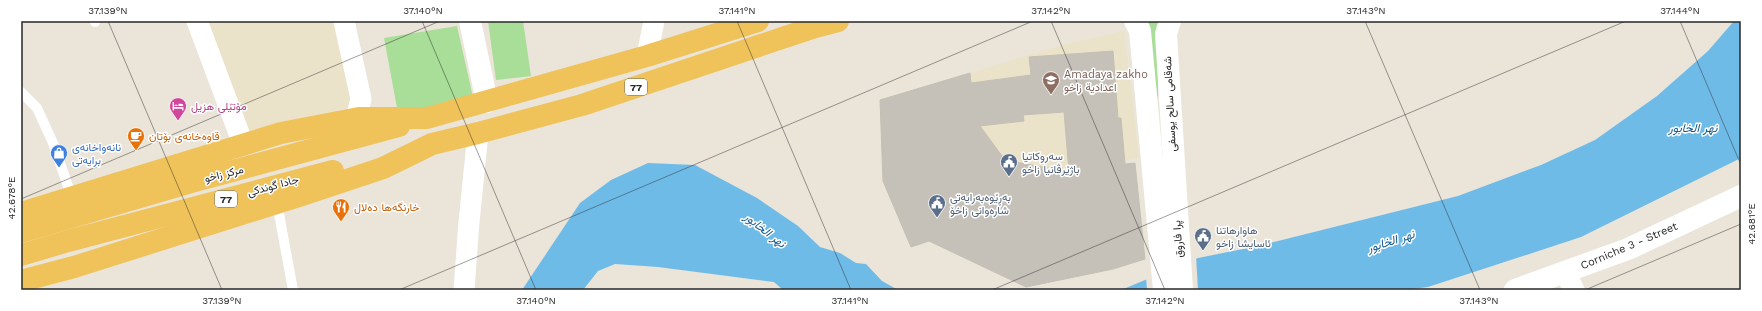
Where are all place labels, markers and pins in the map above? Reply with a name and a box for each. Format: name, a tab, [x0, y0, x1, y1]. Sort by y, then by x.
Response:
place label: Amadaya zakho اعدادية زاخو	[1064, 68, 1148, 94]
school or university icon: Amadaya zakho اعدادية زاخو	[1041, 70, 1061, 95]
hotel icon: مۆتێلی هزیل	[168, 96, 188, 121]
place label: مۆتێلی هزیل	[191, 100, 247, 113]
cafe icon: قاوەخانەی بۆتان	[126, 126, 146, 151]
place label: قاوەخانەی بۆتان	[149, 130, 220, 143]
place label: نانەواخانەی برایەتی	[72, 141, 121, 167]
shop icon: نانەواخانەی برایەتی	[49, 143, 69, 168]
place label: سه‌روكاتيا باژێرڤانيا زاخو	[1022, 150, 1079, 176]
public building icon: سه‌روكاتيا باژێرڤانيا زاخو	[999, 152, 1019, 177]
place label: بەڕێوەبەرایەتی شارەوانی زاخۆ	[950, 191, 1011, 217]
public building icon: بەڕێوەبەرایەتی شارەوانی زاخۆ	[927, 193, 947, 218]
restaurant icon: خارنگەها دەلال	[331, 197, 351, 222]
place label: خارنگەها دەلال	[354, 201, 420, 214]
place label: هاوارهاتنا ئاسایشا زاخو	[1216, 224, 1271, 250]
public building icon: هاوارهاتنا ئاسایشا زاخو	[1193, 226, 1213, 251]

